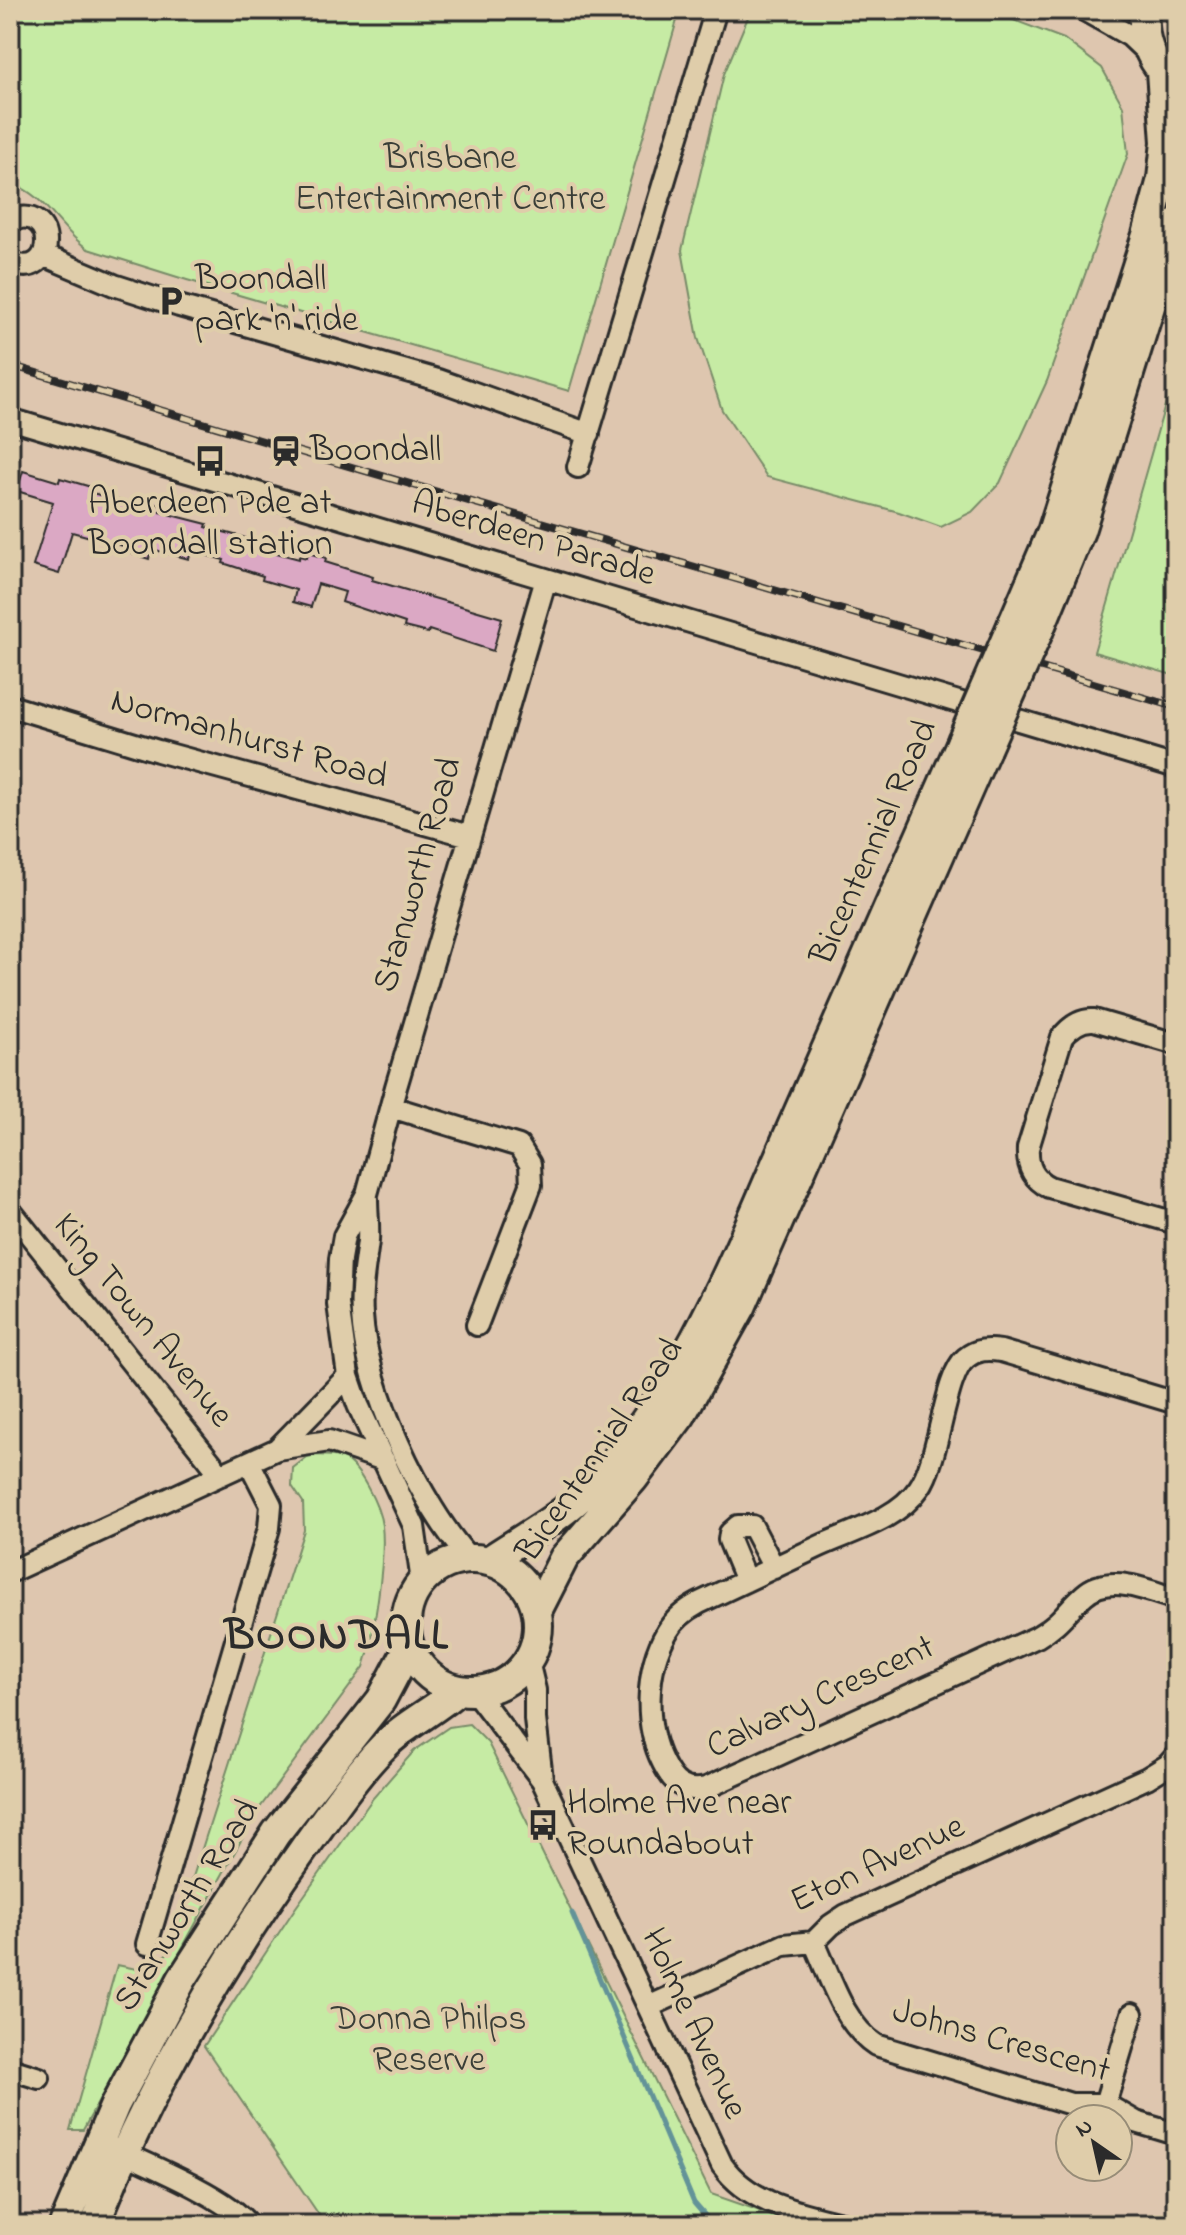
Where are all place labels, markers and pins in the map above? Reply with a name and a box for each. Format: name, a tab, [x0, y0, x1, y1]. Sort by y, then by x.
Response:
place label: Boondall park 'n' ride	[194, 254, 359, 348]
parking icon: Boondall park 'n' ride	[154, 284, 188, 318]
place label: Boondall	[309, 425, 441, 478]
station icon: Boondall	[269, 434, 303, 468]
bus stop icon: Aberdeen Pde at Boondall station	[193, 444, 227, 478]
place label: Aberdeen Pde at Boondall station	[86, 478, 333, 572]
place label: Holme Ave near Roundabout	[567, 1778, 792, 1872]
bus stop icon: Holme Ave near Roundabout	[526, 1808, 560, 1842]

